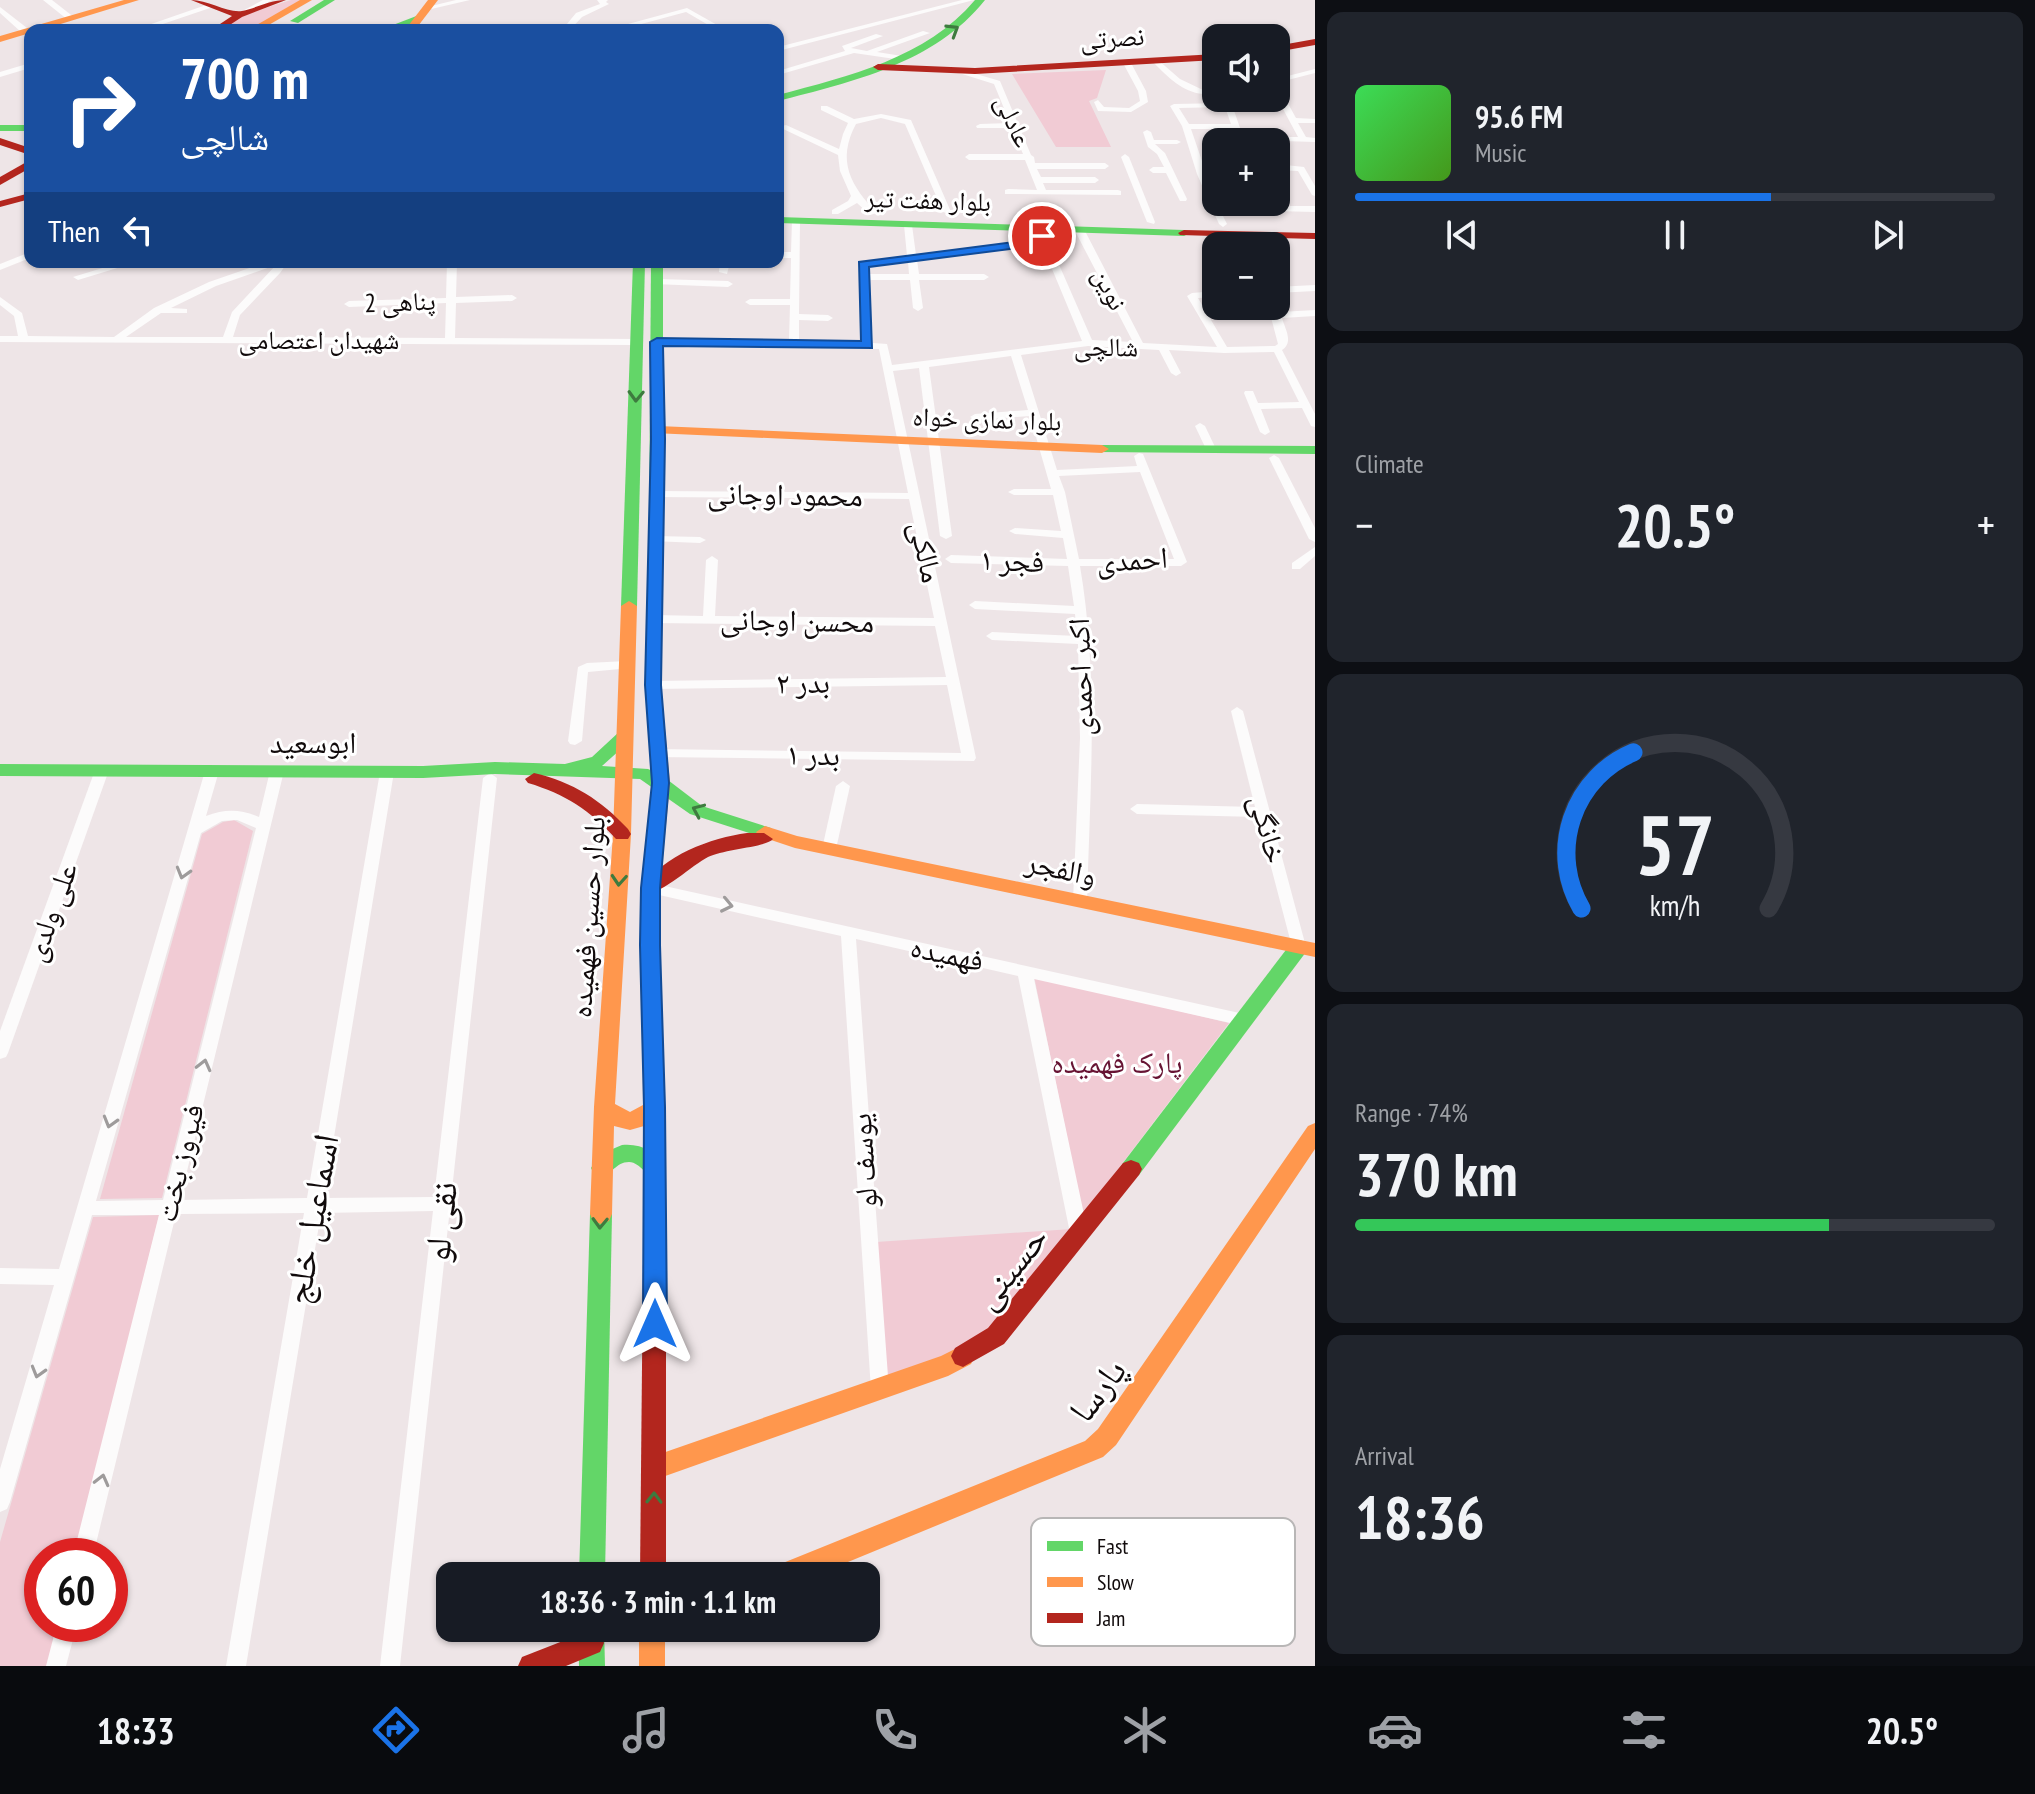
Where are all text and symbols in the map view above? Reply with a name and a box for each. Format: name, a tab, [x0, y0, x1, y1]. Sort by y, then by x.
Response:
street label: نصرتی	[1079, 19, 1145, 56]
one-way arrow	[944, 24, 958, 39]
map controls	[1202, 24, 1290, 320]
button: sound	[1202, 24, 1290, 112]
text: 700 m	[180, 42, 309, 114]
icon: right	[48, 56, 152, 160]
street label: عادلی	[988, 89, 1040, 152]
text: 95.6 FM	[1475, 97, 1563, 136]
text: شالچی	[180, 113, 269, 160]
button: +	[1202, 128, 1290, 216]
text: Music	[1475, 136, 1527, 169]
street label: بلوار هفت تیر	[863, 181, 992, 218]
pin	[1008, 202, 1076, 270]
icon: left	[116, 208, 160, 252]
text: Then	[48, 211, 100, 250]
icon: previous	[1440, 213, 1484, 257]
icon: pause	[1653, 213, 1697, 257]
icon: next	[1866, 213, 1910, 257]
icon: arrive	[1020, 214, 1064, 258]
button: −	[1202, 232, 1290, 320]
street label: نوین	[1086, 262, 1135, 316]
street label: پناهی 2	[364, 284, 436, 319]
street label: شهیدان اعتصامی	[239, 323, 399, 356]
street label: شالچی	[1074, 329, 1138, 364]
one-way arrow	[628, 390, 645, 403]
street label: بلوار نمازی خواه	[912, 399, 1062, 438]
text: Climate	[1355, 447, 1424, 480]
street label: محمود اوجانی	[707, 473, 863, 514]
text: 20.5°	[1615, 486, 1735, 564]
text: −	[1355, 496, 1373, 553]
text: +	[1977, 496, 1995, 553]
street label: مالکی	[902, 517, 953, 586]
street label: احمدی	[1095, 537, 1169, 580]
street label: فجر ۱	[979, 539, 1045, 580]
street label: محسن اوجانی	[720, 599, 874, 640]
street label: اکبر احمدی	[1058, 617, 1101, 737]
street label: بدر ۲	[776, 662, 830, 701]
street label: ابوسعید	[270, 722, 356, 761]
street label: بدر ۱	[786, 734, 840, 773]
street label: خانگی	[1242, 790, 1297, 867]
text: 57	[1635, 790, 1715, 898]
one-way arrow	[692, 803, 706, 819]
street label: بلوار حسین فهمیده	[560, 815, 613, 1019]
street label: والفجر	[1021, 841, 1100, 894]
street label: علی ولدی	[14, 857, 85, 966]
one-way arrow	[176, 865, 192, 879]
one-way arrow	[611, 874, 628, 887]
text: km/h	[1650, 887, 1700, 924]
one-way arrow	[719, 896, 733, 913]
street label: فهمیده	[907, 926, 987, 979]
park label: پارک فهمیده	[1051, 1042, 1183, 1081]
one-way arrow	[195, 1058, 212, 1072]
text: Range · 74%	[1355, 1096, 1468, 1129]
street label: فیروز بخت	[145, 1100, 212, 1226]
street label: یوسف لو	[840, 1112, 885, 1210]
one-way arrow	[103, 1115, 119, 1129]
street label: اسماعیل خلج	[272, 1130, 349, 1308]
text: 370 km	[1355, 1135, 1518, 1213]
street label: نقی لو	[412, 1179, 467, 1265]
street label: حسینی	[961, 1215, 1058, 1318]
one-way arrow	[592, 1217, 609, 1230]
position arrow	[613, 1282, 697, 1366]
street label: پارسا	[1057, 1348, 1136, 1431]
one-way arrow	[31, 1364, 47, 1378]
text: Arrival	[1355, 1439, 1414, 1472]
one-way arrow	[93, 1474, 110, 1488]
text: 18:36	[1355, 1478, 1485, 1556]
one-way arrow	[645, 1491, 662, 1504]
legend	[1031, 1518, 1295, 1646]
text: Fast	[1097, 1532, 1128, 1560]
speed limit sign: 60	[24, 1538, 128, 1642]
text: Slow	[1097, 1568, 1134, 1596]
text: 18:36 · 3 min · 1.1 km	[540, 1582, 776, 1621]
text: Jam	[1096, 1604, 1125, 1632]
icon: directions	[368, 1702, 424, 1758]
icon: music	[618, 1702, 674, 1758]
icon: phone	[867, 1702, 923, 1758]
icon: climate	[1117, 1702, 1173, 1758]
icon: car	[1367, 1702, 1423, 1758]
icon: filters	[1616, 1702, 1672, 1758]
text: 18:33	[97, 1707, 175, 1754]
text: 20.5°	[1866, 1707, 1938, 1754]

